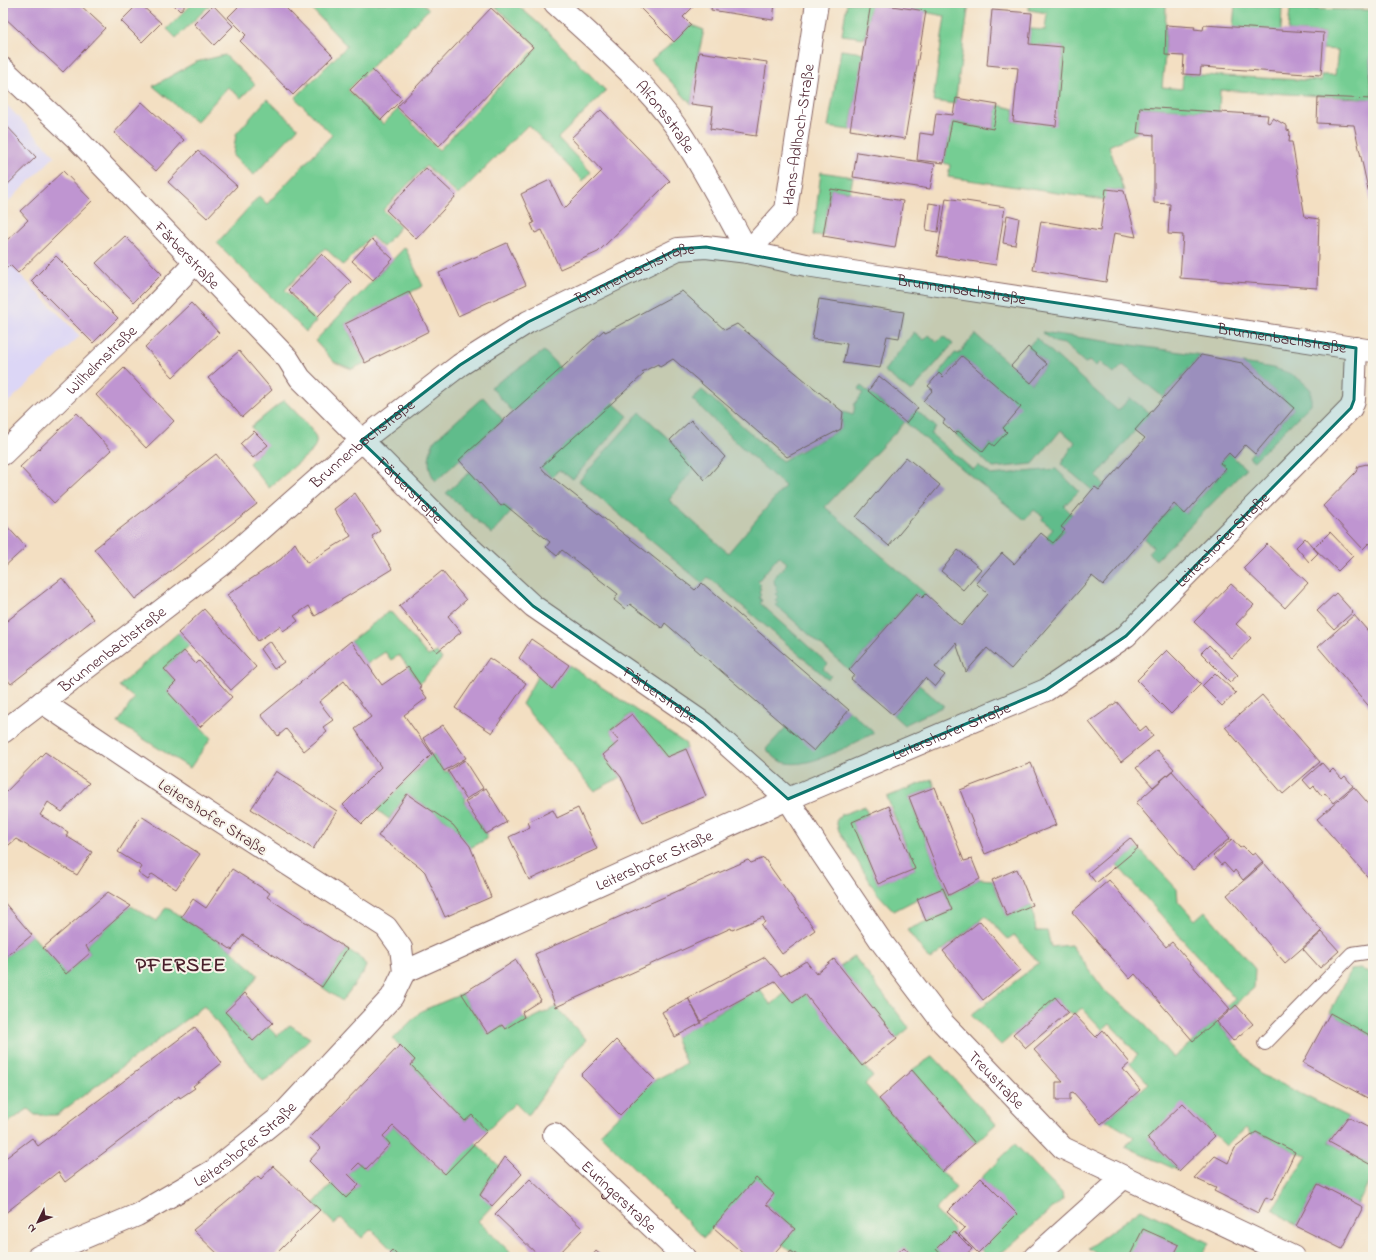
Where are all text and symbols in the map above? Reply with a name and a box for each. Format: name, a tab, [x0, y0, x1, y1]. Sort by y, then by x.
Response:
street label: Hans-Adlhoch-Straße	[777, 61, 822, 207]
street label: Alfonsstraße	[629, 76, 701, 159]
street label: Färberstraße	[147, 216, 226, 296]
street label: Brunnenbachstraße	[570, 238, 696, 312]
street label: Brunnenbachstraße	[894, 269, 1028, 312]
street label: Brunnenbachstraße	[1215, 317, 1349, 361]
street label: Wilhelmstraße	[61, 320, 144, 401]
street label: Brunnenbachstraße	[304, 393, 421, 496]
street label: Färberstraße	[369, 451, 449, 530]
street label: Leitershofer Straße	[1170, 487, 1276, 594]
street label: Brunnenbachstraße	[53, 601, 173, 700]
street label: Färberstraße	[616, 660, 703, 730]
street label: Leitershofer Straße	[889, 696, 1015, 768]
street label: Leitershofer Straße	[153, 773, 272, 862]
street label: Leitershofer Straße	[592, 824, 718, 898]
district label: PFERSEE	[136, 952, 226, 981]
street label: Treustraße	[961, 1046, 1030, 1116]
street label: Leitershofer Straße	[189, 1096, 303, 1194]
street label: Euringerstraße	[575, 1155, 662, 1240]
north arrow	[18, 1202, 58, 1242]
text: N	[23, 1220, 40, 1236]

